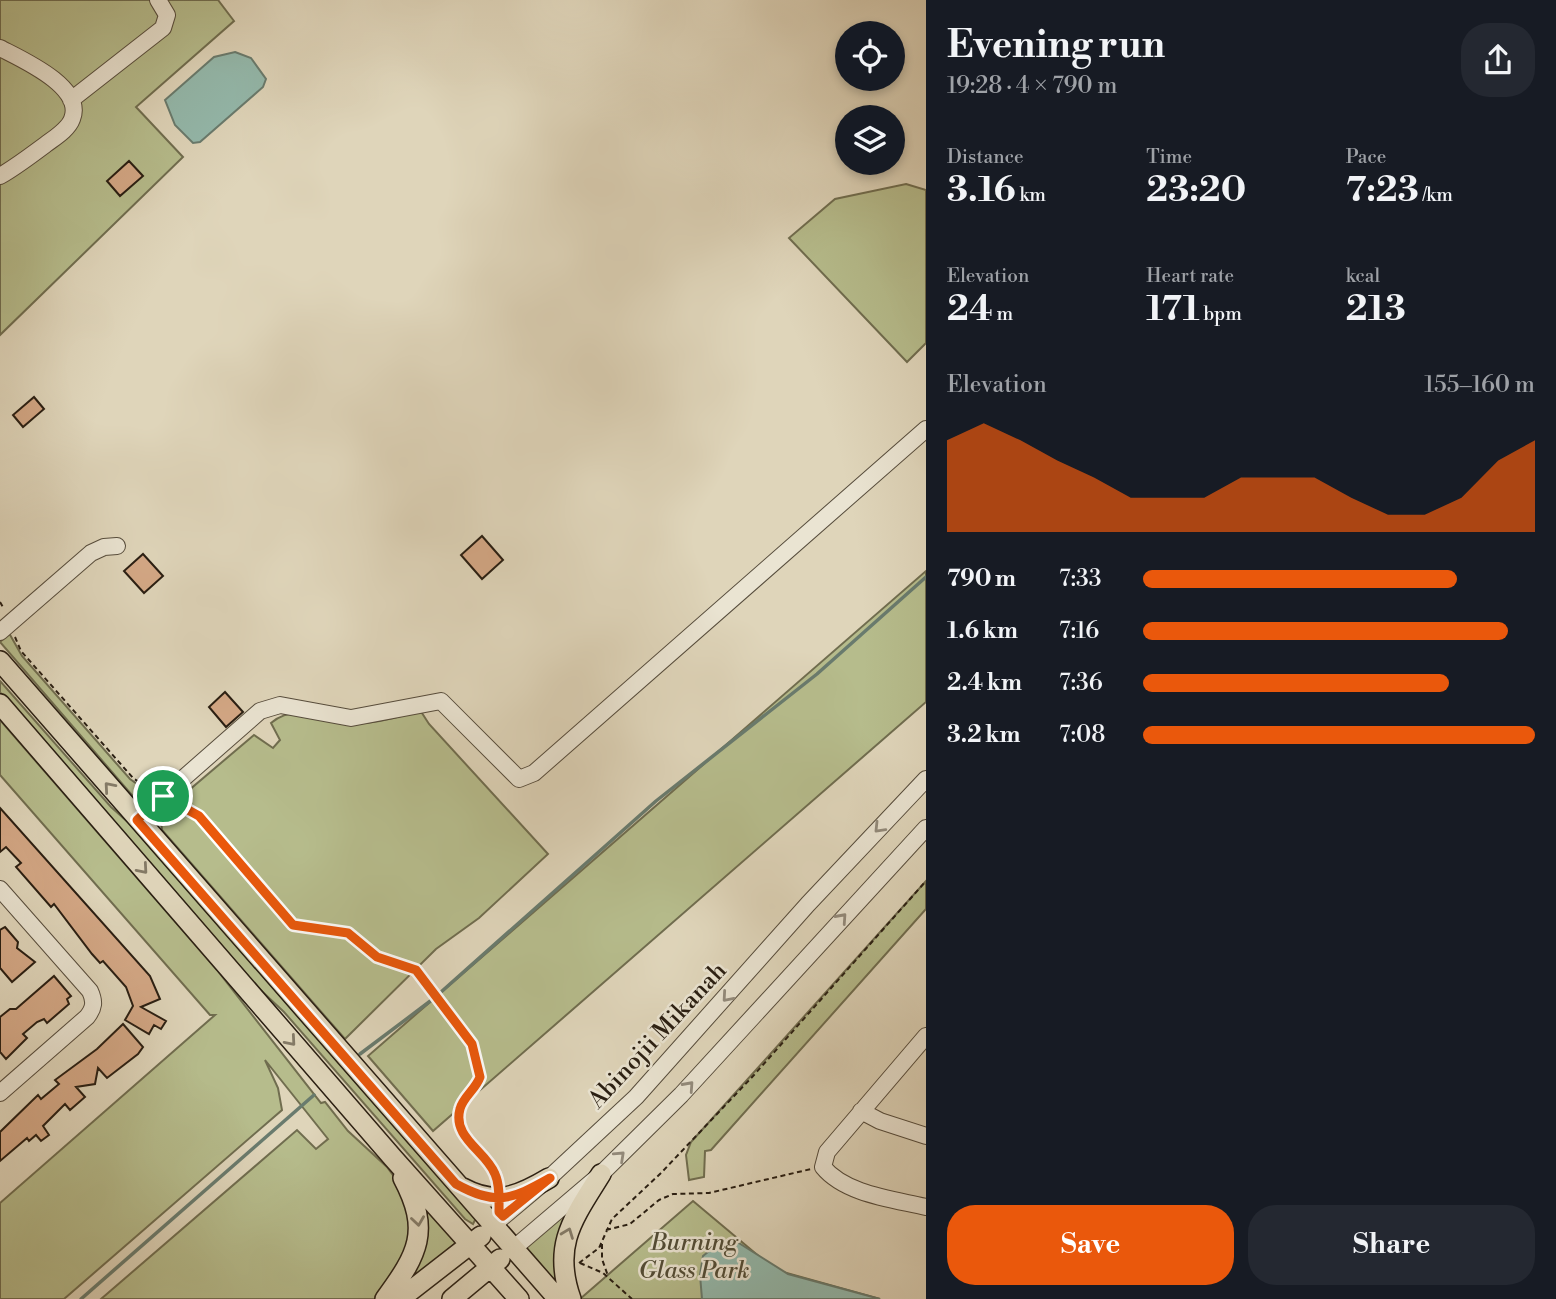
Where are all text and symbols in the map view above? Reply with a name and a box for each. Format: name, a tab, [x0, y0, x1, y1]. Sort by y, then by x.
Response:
map controls	[835, 21, 905, 175]
button: locate	[835, 21, 905, 91]
text: Evening run	[947, 22, 1165, 69]
button: share	[1461, 23, 1535, 97]
text: 19:28 · 4 × 790 m	[947, 72, 1117, 100]
button: layers	[835, 105, 905, 175]
text: Distance	[947, 145, 1024, 169]
text: Time	[1146, 145, 1192, 169]
text: Pace	[1346, 145, 1386, 169]
text: 3.16	[947, 169, 1016, 212]
text: 23:20	[1146, 169, 1246, 212]
text: 7:23	[1346, 169, 1419, 212]
text: km	[1016, 183, 1046, 207]
text: /km	[1419, 183, 1453, 207]
text: Elevation	[947, 264, 1029, 288]
text: Heart rate	[1146, 264, 1234, 288]
text: kcal	[1346, 264, 1380, 288]
text: 24	[947, 288, 993, 331]
text: 171	[1146, 288, 1200, 331]
text: 213	[1346, 288, 1406, 331]
text: m	[993, 302, 1013, 326]
text: bpm	[1200, 302, 1242, 326]
text: Elevation	[947, 371, 1047, 399]
text: 155–160 m	[1424, 371, 1535, 399]
text: 790 m	[947, 565, 1016, 593]
text: 7:33	[1059, 565, 1101, 593]
text: 1.6 km	[947, 617, 1018, 645]
text: 7:16	[1059, 617, 1099, 645]
text: 2.4 km	[947, 669, 1022, 697]
text: 7:36	[1059, 669, 1103, 697]
text: 3.2 km	[947, 721, 1020, 749]
text: 7:08	[1059, 721, 1105, 749]
pin	[133, 766, 193, 826]
icon: arrive	[144, 777, 182, 815]
one-way arrow	[105, 782, 117, 795]
one-way arrow	[874, 820, 887, 833]
one-way arrow	[135, 861, 147, 874]
one-way arrow	[834, 913, 846, 926]
street label: Abinojii Mikanah	[581, 956, 733, 1116]
one-way arrow	[723, 989, 735, 1002]
one-way arrow	[283, 1033, 295, 1046]
one-way arrow	[681, 1081, 694, 1094]
one-way arrow	[612, 1152, 625, 1164]
button: Save	[947, 1205, 1234, 1285]
button: Share	[1248, 1205, 1535, 1285]
one-way arrow	[411, 1215, 426, 1227]
one-way arrow	[560, 1227, 574, 1240]
park label: Burning Glass Park	[638, 1228, 750, 1286]

